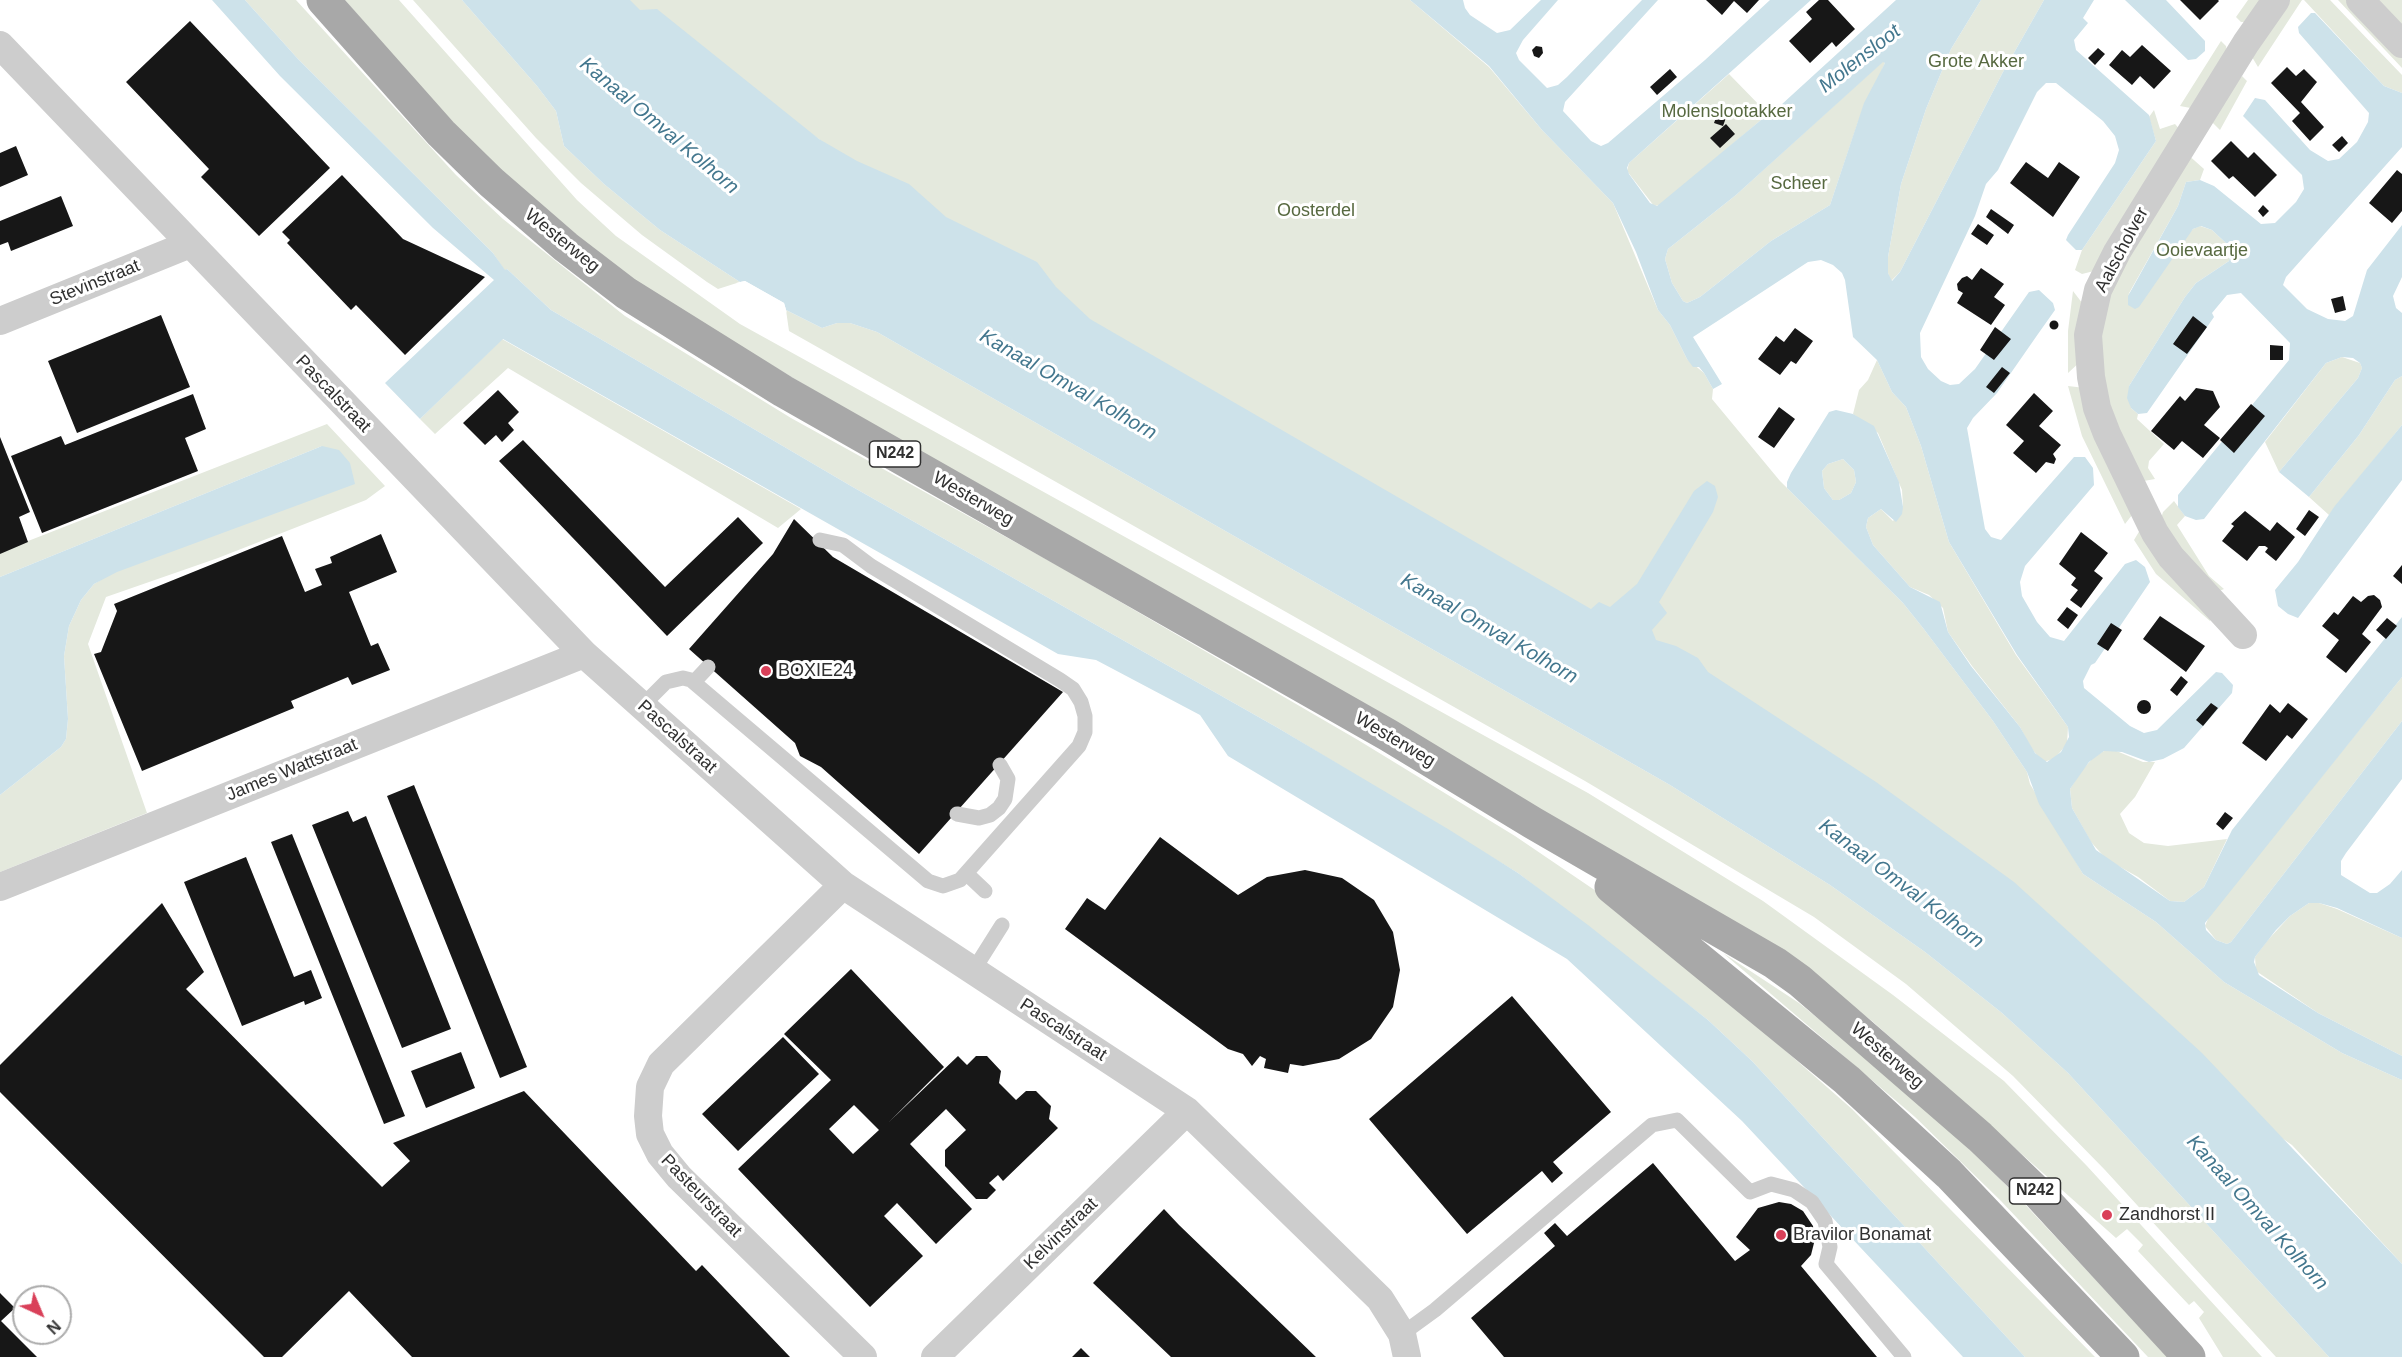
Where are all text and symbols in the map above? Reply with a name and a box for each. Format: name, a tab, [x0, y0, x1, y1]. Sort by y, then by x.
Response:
water label: Molensloot	[1815, 20, 1905, 98]
park label: Grote Akker	[1928, 51, 2024, 73]
water label: Kanaal Omval Kolhorn	[575, 52, 743, 200]
park label: Molenslootakker	[1661, 101, 1793, 123]
park label: Scheer	[1770, 173, 1828, 195]
park label: Oosterdel	[1277, 200, 1355, 222]
street label: Westerweg	[520, 204, 604, 278]
street label: Aalscholver	[2091, 204, 2153, 296]
park label: Ooievaartje	[2156, 240, 2248, 262]
street label: Stevinstraat	[47, 255, 143, 311]
water label: Kanaal Omval Kolhorn	[975, 325, 1161, 445]
street label: Pascalstraat	[291, 351, 375, 437]
road number: N242	[870, 441, 920, 467]
street label: Westerweg	[929, 467, 1017, 531]
water label: Kanaal Omval Kolhorn	[1396, 569, 1582, 689]
place label: BOXIE24	[778, 660, 853, 682]
marker: BOXIE24	[759, 664, 773, 678]
street label: Pascalstraat	[633, 696, 721, 778]
street label: Westerweg	[1351, 708, 1439, 772]
street label: James Wattstraat	[223, 734, 361, 806]
water label: Kanaal Omval Kolhorn	[1814, 814, 1988, 954]
street label: Pascalstraat	[1016, 994, 1110, 1066]
street label: Westerweg	[1846, 1018, 1928, 1094]
water label: Kanaal Omval Kolhorn	[2181, 1131, 2333, 1295]
street label: Pasteurstraat	[656, 1150, 746, 1242]
road number: N242	[2010, 1178, 2060, 1204]
street label: Kelvinstraat	[1020, 1194, 1102, 1274]
place label: Zandhorst II	[2119, 1204, 2215, 1226]
marker: Zandhorst II	[2100, 1208, 2114, 1222]
place label: Bravilor Bonamat	[1793, 1224, 1931, 1246]
marker: Bravilor Bonamat	[1774, 1228, 1788, 1242]
north arrow	[12, 1285, 72, 1345]
text: N	[43, 1317, 64, 1337]

